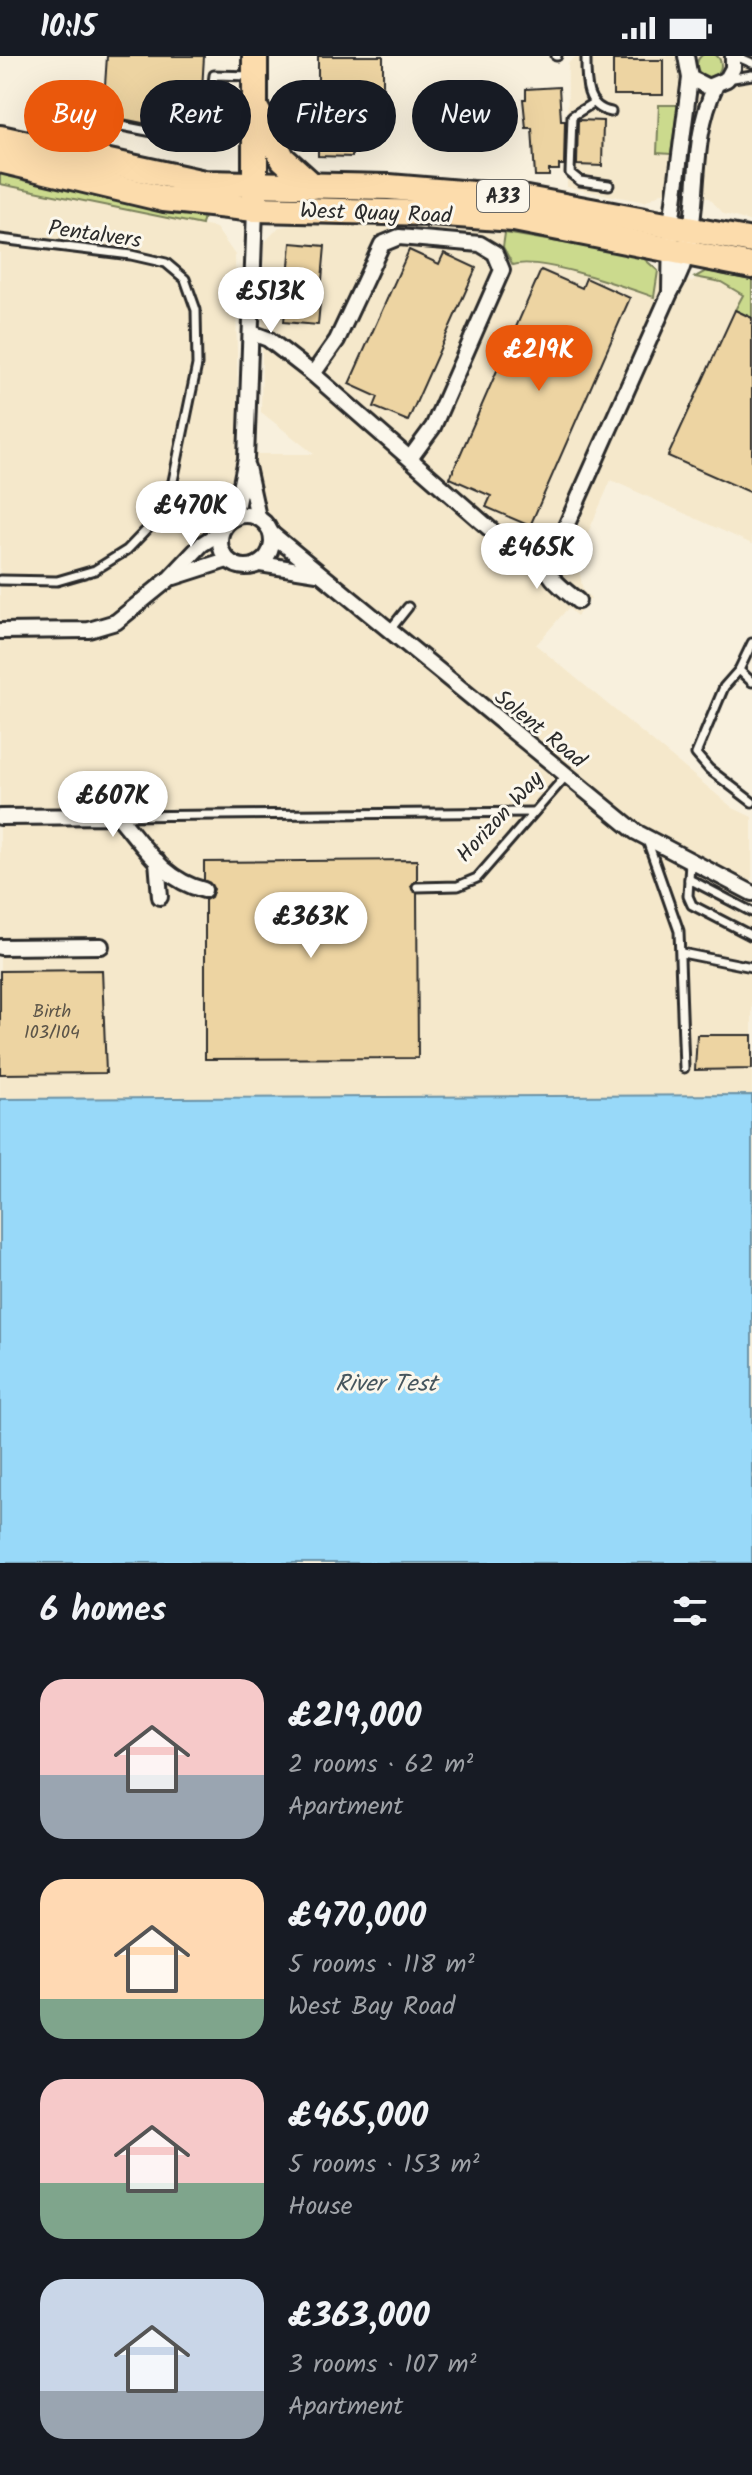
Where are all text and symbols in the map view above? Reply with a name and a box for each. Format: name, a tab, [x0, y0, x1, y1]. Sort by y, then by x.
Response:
text: 10:15	[40, 4, 96, 52]
chip: Buy	[24, 80, 124, 152]
chip: Rent	[140, 80, 251, 152]
chip: Filters	[267, 80, 396, 152]
chip: New	[412, 80, 518, 152]
road number: A33	[477, 180, 529, 212]
street label: West Quay Road	[299, 194, 454, 235]
street label: Pentalvers	[46, 212, 144, 259]
pin: £513K	[215, 267, 327, 335]
text: £513K	[236, 272, 306, 314]
pin: £219K	[483, 325, 595, 393]
text: £219K	[504, 330, 574, 372]
pin: £470K	[135, 481, 247, 549]
text: £470K	[154, 486, 228, 528]
pin: £465K	[481, 523, 593, 591]
text: £465K	[499, 528, 575, 570]
street label: Solent Road	[486, 682, 594, 779]
street label: Horizon Way	[449, 763, 553, 872]
pin: £607K	[57, 771, 169, 839]
text: £607K	[76, 776, 150, 818]
pin: £363K	[255, 892, 367, 960]
text: £363K	[272, 897, 350, 939]
house number: Birth 103/104	[24, 998, 80, 1048]
water label: River Test	[335, 1365, 440, 1404]
text: 6 homes	[40, 1584, 166, 1638]
icon: filters	[668, 1589, 712, 1633]
text: £219,000	[288, 1690, 421, 1744]
icon: home	[104, 1711, 200, 1807]
text: 2 rooms · 62 m²	[288, 1744, 473, 1786]
text: Apartment	[288, 1786, 403, 1828]
text: £470,000	[288, 1890, 426, 1944]
icon: home	[104, 1911, 200, 2007]
text: 5 rooms · 118 m²	[288, 1944, 474, 1986]
text: West Bay Road	[288, 1986, 455, 2028]
text: £465,000	[288, 2090, 428, 2144]
icon: home	[104, 2111, 200, 2207]
text: 5 rooms · 153 m²	[288, 2144, 479, 2186]
text: House	[288, 2186, 352, 2228]
text: £363,000	[288, 2290, 430, 2344]
icon: home	[104, 2311, 200, 2407]
text: 3 rooms · 107 m²	[288, 2344, 477, 2386]
text: Apartment	[288, 2386, 403, 2428]

